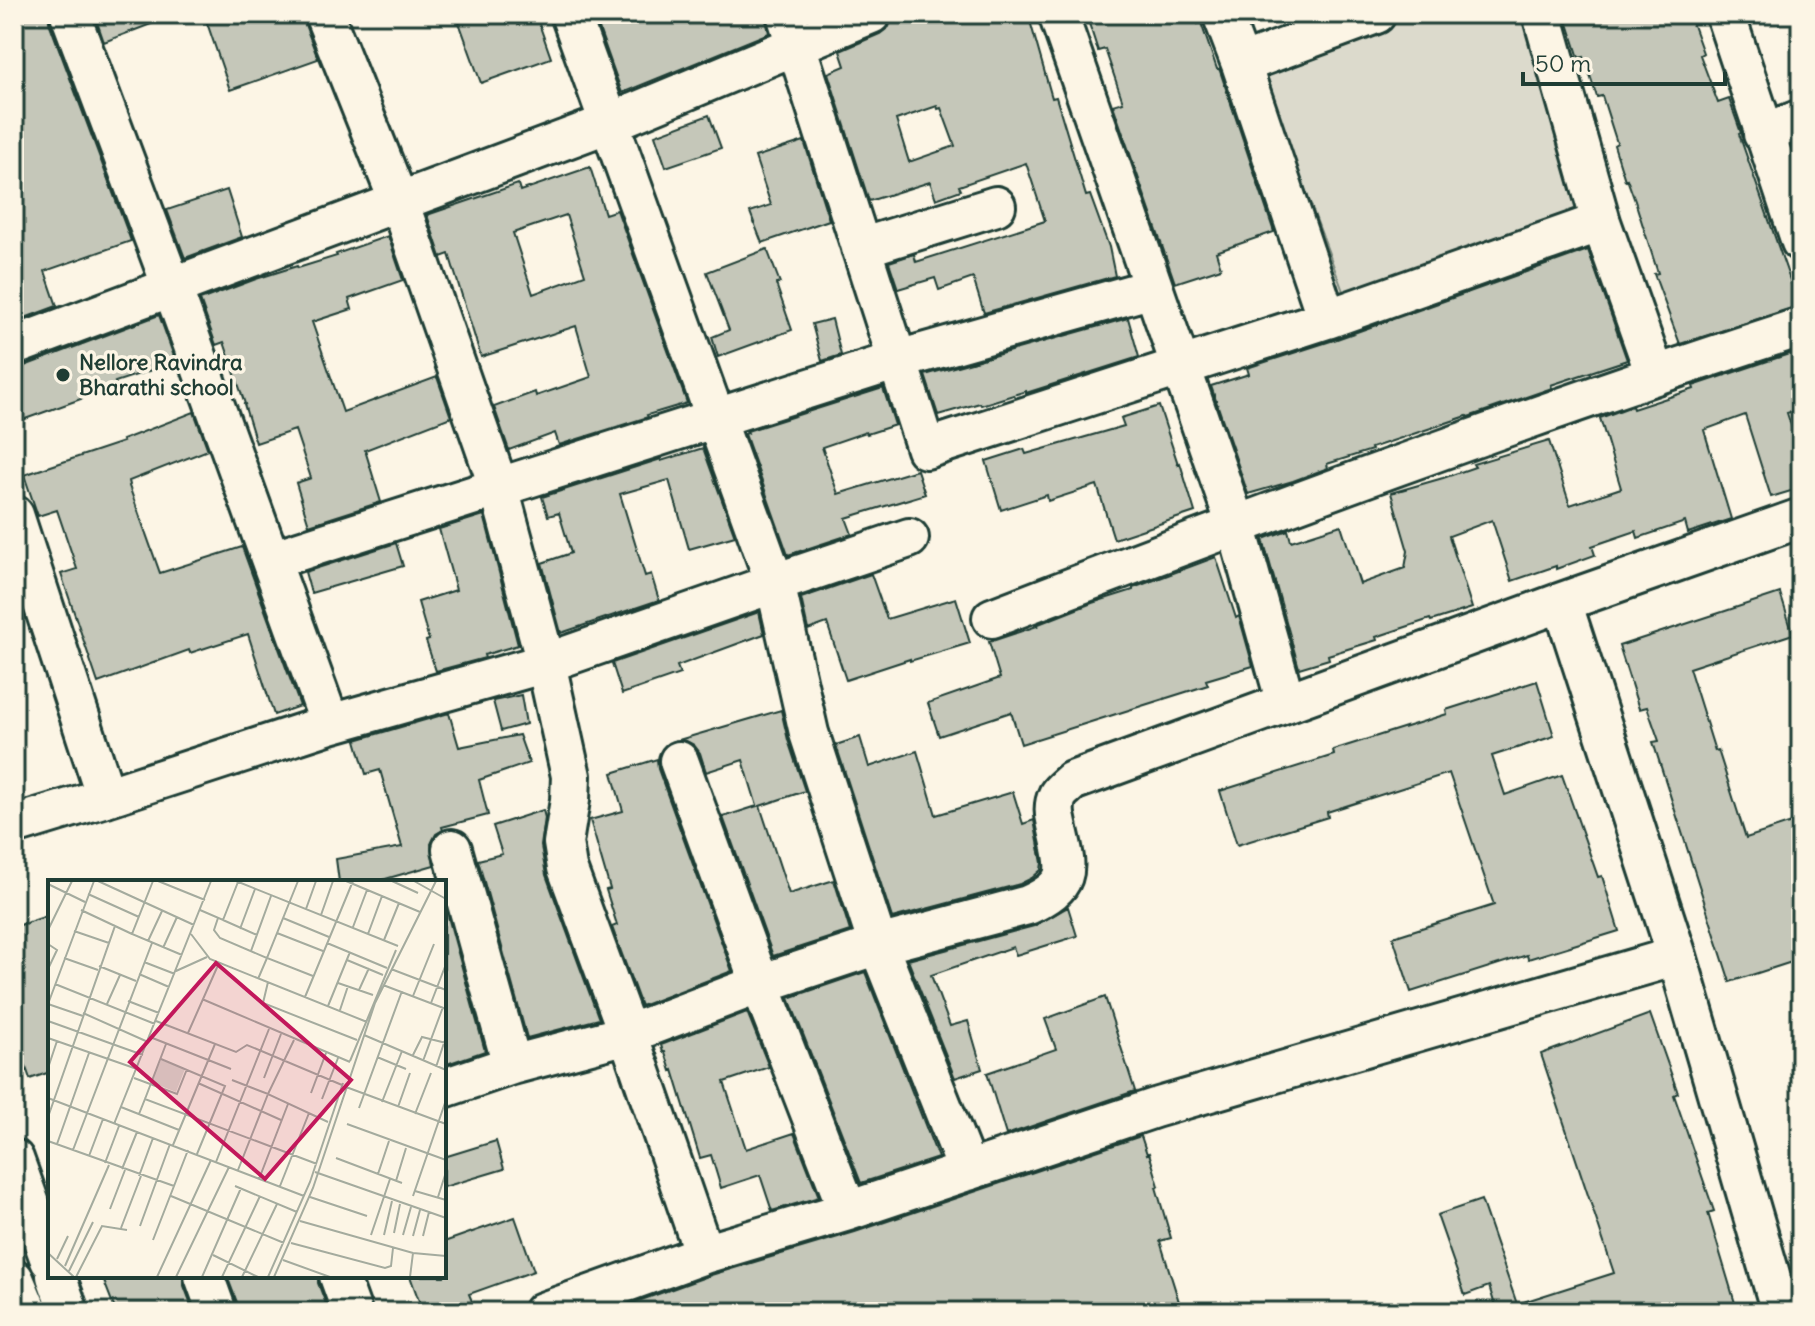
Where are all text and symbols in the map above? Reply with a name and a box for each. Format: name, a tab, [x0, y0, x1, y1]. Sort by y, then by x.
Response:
scale bar	[1523, 36, 1725, 86]
text: 50 m	[1535, 48, 1591, 78]
place label: Nellore Ravindra Bharathi school	[79, 348, 243, 401]
marker: Nellore Ravindra Bharathi school	[54, 366, 72, 384]
inset map	[48, 880, 446, 1278]

